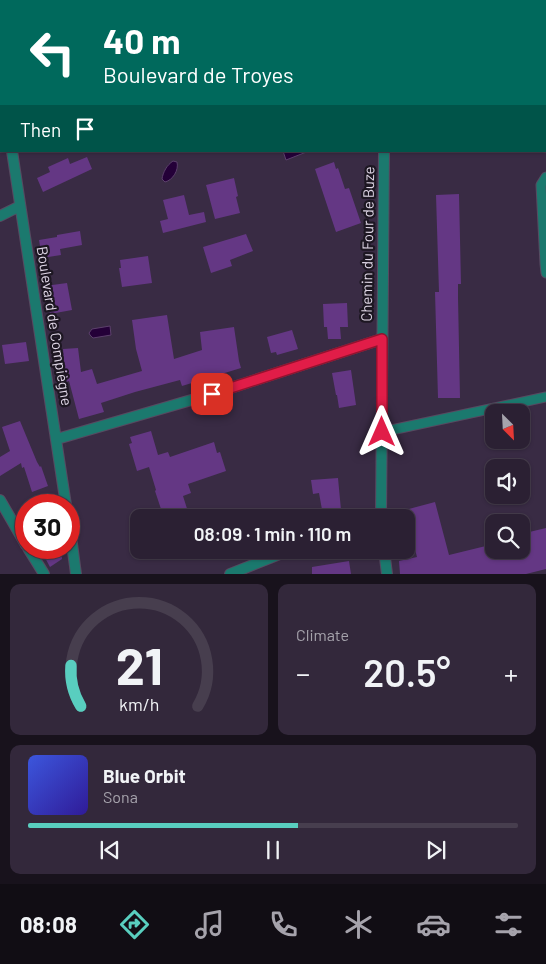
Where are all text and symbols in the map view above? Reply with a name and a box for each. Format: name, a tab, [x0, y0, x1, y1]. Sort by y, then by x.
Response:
text: 40 m	[103, 19, 180, 61]
icon: left	[20, 20, 85, 85]
text: Boulevard de Troyes	[103, 61, 294, 87]
icon: arrive	[71, 115, 99, 143]
text: Then	[20, 118, 61, 141]
street label: Chemin du Four de Buze	[357, 166, 377, 322]
street label: Boulevard de Compiègne	[34, 245, 76, 407]
pin	[191, 373, 233, 415]
icon: arrive	[198, 380, 226, 408]
north arrow	[485, 404, 530, 449]
map controls	[485, 404, 530, 559]
position arrow	[355, 405, 407, 457]
button: sound	[485, 459, 530, 504]
speed limit sign: 30	[15, 494, 80, 559]
button: search	[485, 514, 530, 559]
text: 08:09 · 1 min · 110 m	[194, 522, 351, 545]
text: Climate	[296, 625, 349, 644]
text: 21	[115, 633, 163, 695]
text: 20.5°	[363, 649, 451, 695]
text: −	[296, 656, 310, 690]
text: +	[504, 656, 518, 690]
text: km/h	[119, 693, 159, 715]
text: Blue Orbit	[103, 764, 186, 787]
text: Sona	[103, 787, 138, 806]
icon: previous	[96, 836, 124, 864]
icon: pause	[259, 836, 287, 864]
icon: next	[422, 836, 450, 864]
icon: directions	[117, 907, 152, 942]
icon: music	[192, 907, 227, 942]
icon: phone	[266, 907, 301, 942]
icon: climate	[341, 907, 376, 942]
icon: car	[416, 907, 451, 942]
icon: filters	[491, 907, 526, 942]
text: 08:08	[20, 911, 77, 937]

